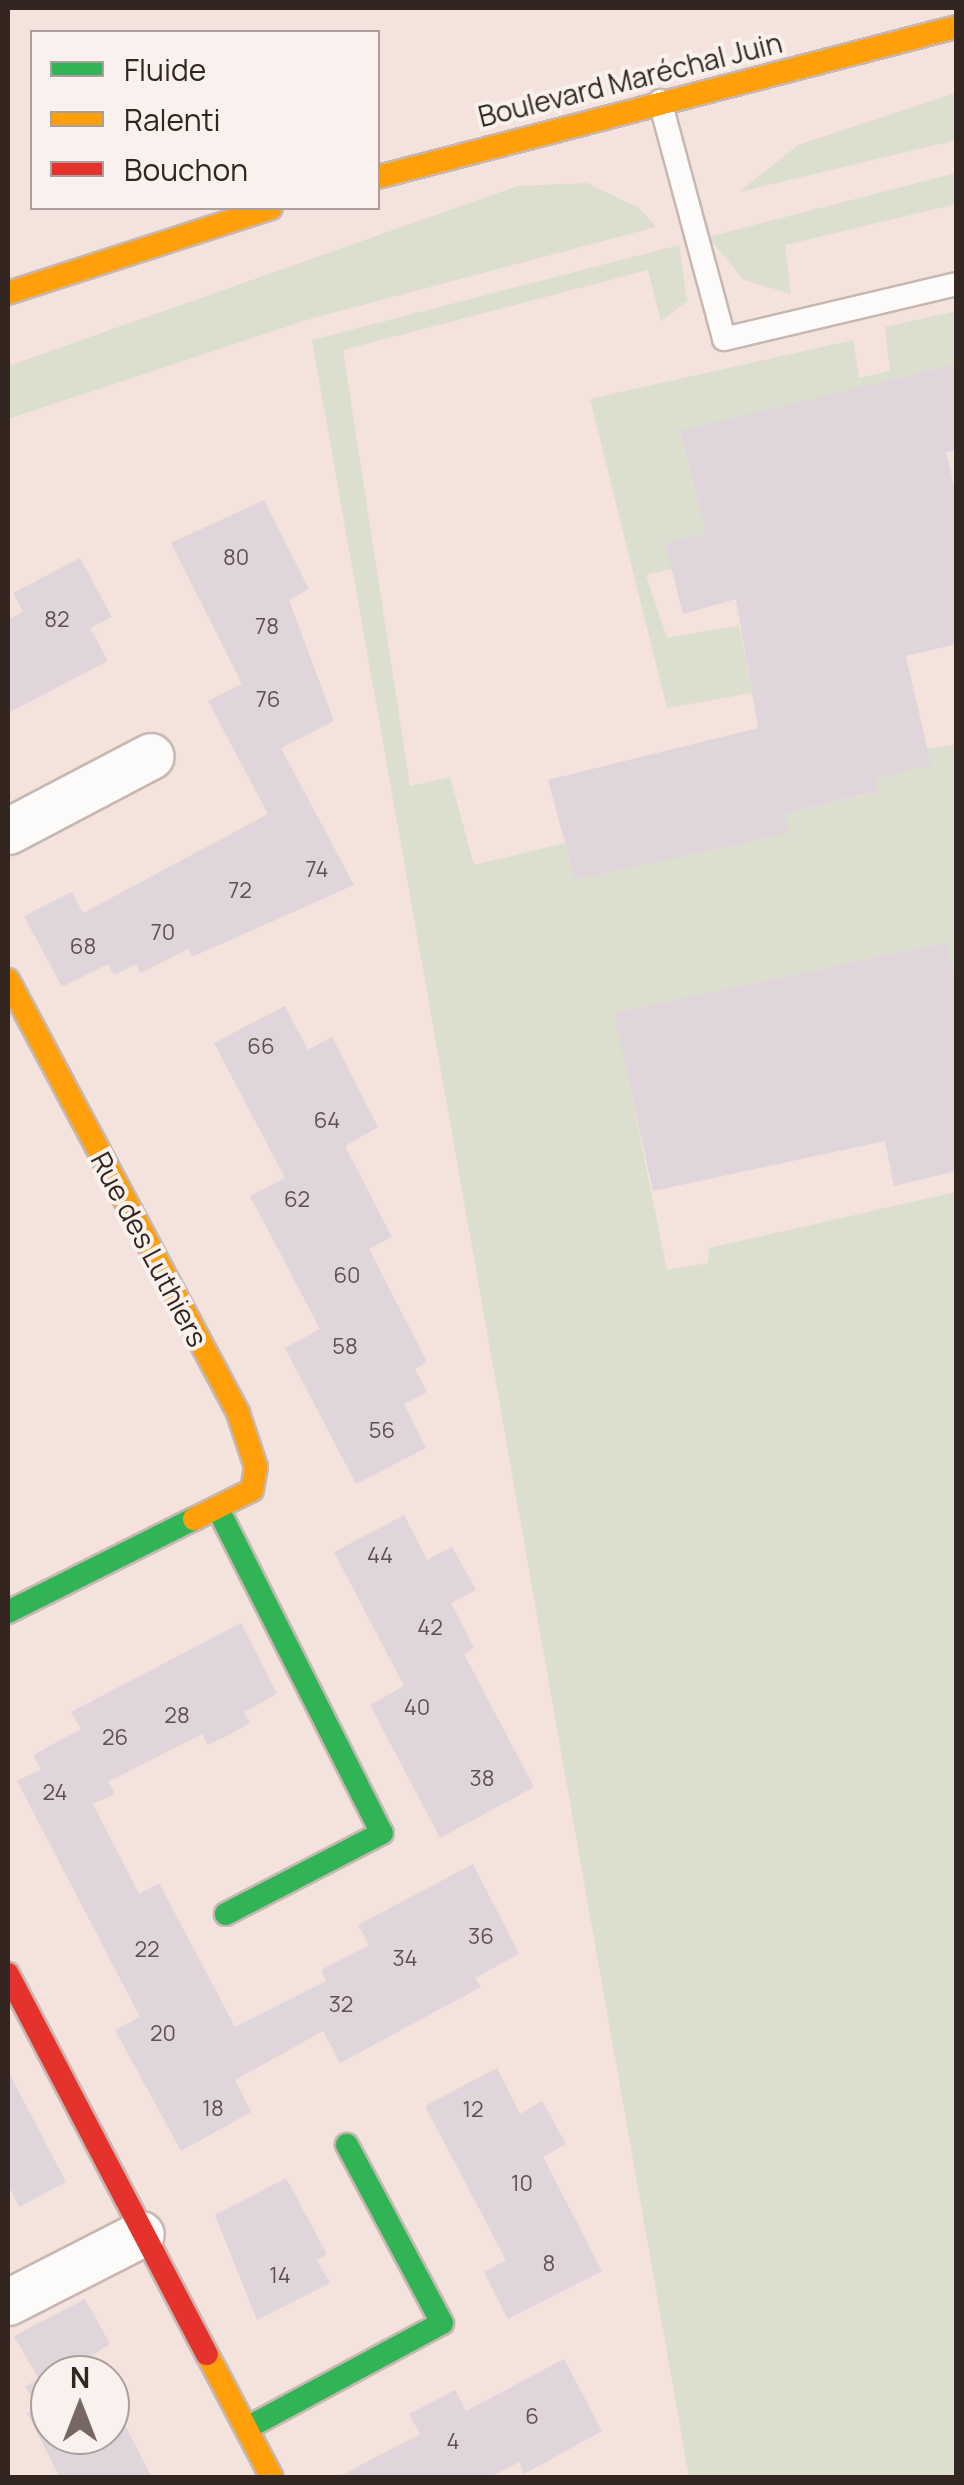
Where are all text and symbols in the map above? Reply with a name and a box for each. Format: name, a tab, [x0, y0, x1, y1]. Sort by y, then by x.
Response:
street label: Boulevard Maréchal Juin	[475, 25, 785, 133]
legend	[30, 30, 380, 210]
text: Fluide	[124, 49, 206, 90]
text: Ralenti	[124, 99, 221, 140]
text: Bouchon	[124, 149, 248, 190]
house number: 80	[223, 545, 249, 571]
house number: 82	[44, 607, 70, 633]
house number: 78	[255, 614, 279, 640]
house number: 76	[256, 687, 280, 713]
house number: 74	[305, 857, 329, 883]
house number: 72	[228, 878, 252, 904]
house number: 70	[151, 920, 175, 946]
house number: 68	[70, 934, 96, 960]
house number: 66	[247, 1034, 275, 1060]
house number: 64	[314, 1108, 340, 1134]
street label: Rue des Luthiers	[85, 1146, 215, 1352]
house number: 62	[284, 1187, 310, 1213]
house number: 60	[333, 1263, 361, 1289]
house number: 58	[332, 1334, 358, 1360]
house number: 56	[369, 1418, 395, 1444]
house number: 44	[367, 1543, 393, 1569]
house number: 42	[417, 1615, 443, 1641]
house number: 40	[404, 1695, 430, 1721]
house number: 28	[164, 1703, 190, 1729]
house number: 26	[102, 1725, 128, 1751]
house number: 38	[470, 1766, 494, 1792]
house number: 24	[42, 1780, 68, 1806]
house number: 36	[468, 1924, 494, 1950]
house number: 22	[134, 1937, 160, 1963]
house number: 34	[392, 1946, 418, 1972]
house number: 32	[329, 1992, 353, 2018]
house number: 20	[150, 2021, 176, 2047]
house number: 18	[202, 2096, 224, 2122]
house number: 12	[462, 2097, 484, 2123]
house number: 10	[511, 2171, 533, 2197]
house number: 8	[543, 2251, 555, 2277]
house number: 14	[269, 2263, 291, 2289]
north arrow	[30, 2355, 130, 2455]
text: N	[70, 2358, 90, 2396]
house number: 6	[525, 2404, 539, 2430]
house number: 4	[447, 2429, 459, 2455]

